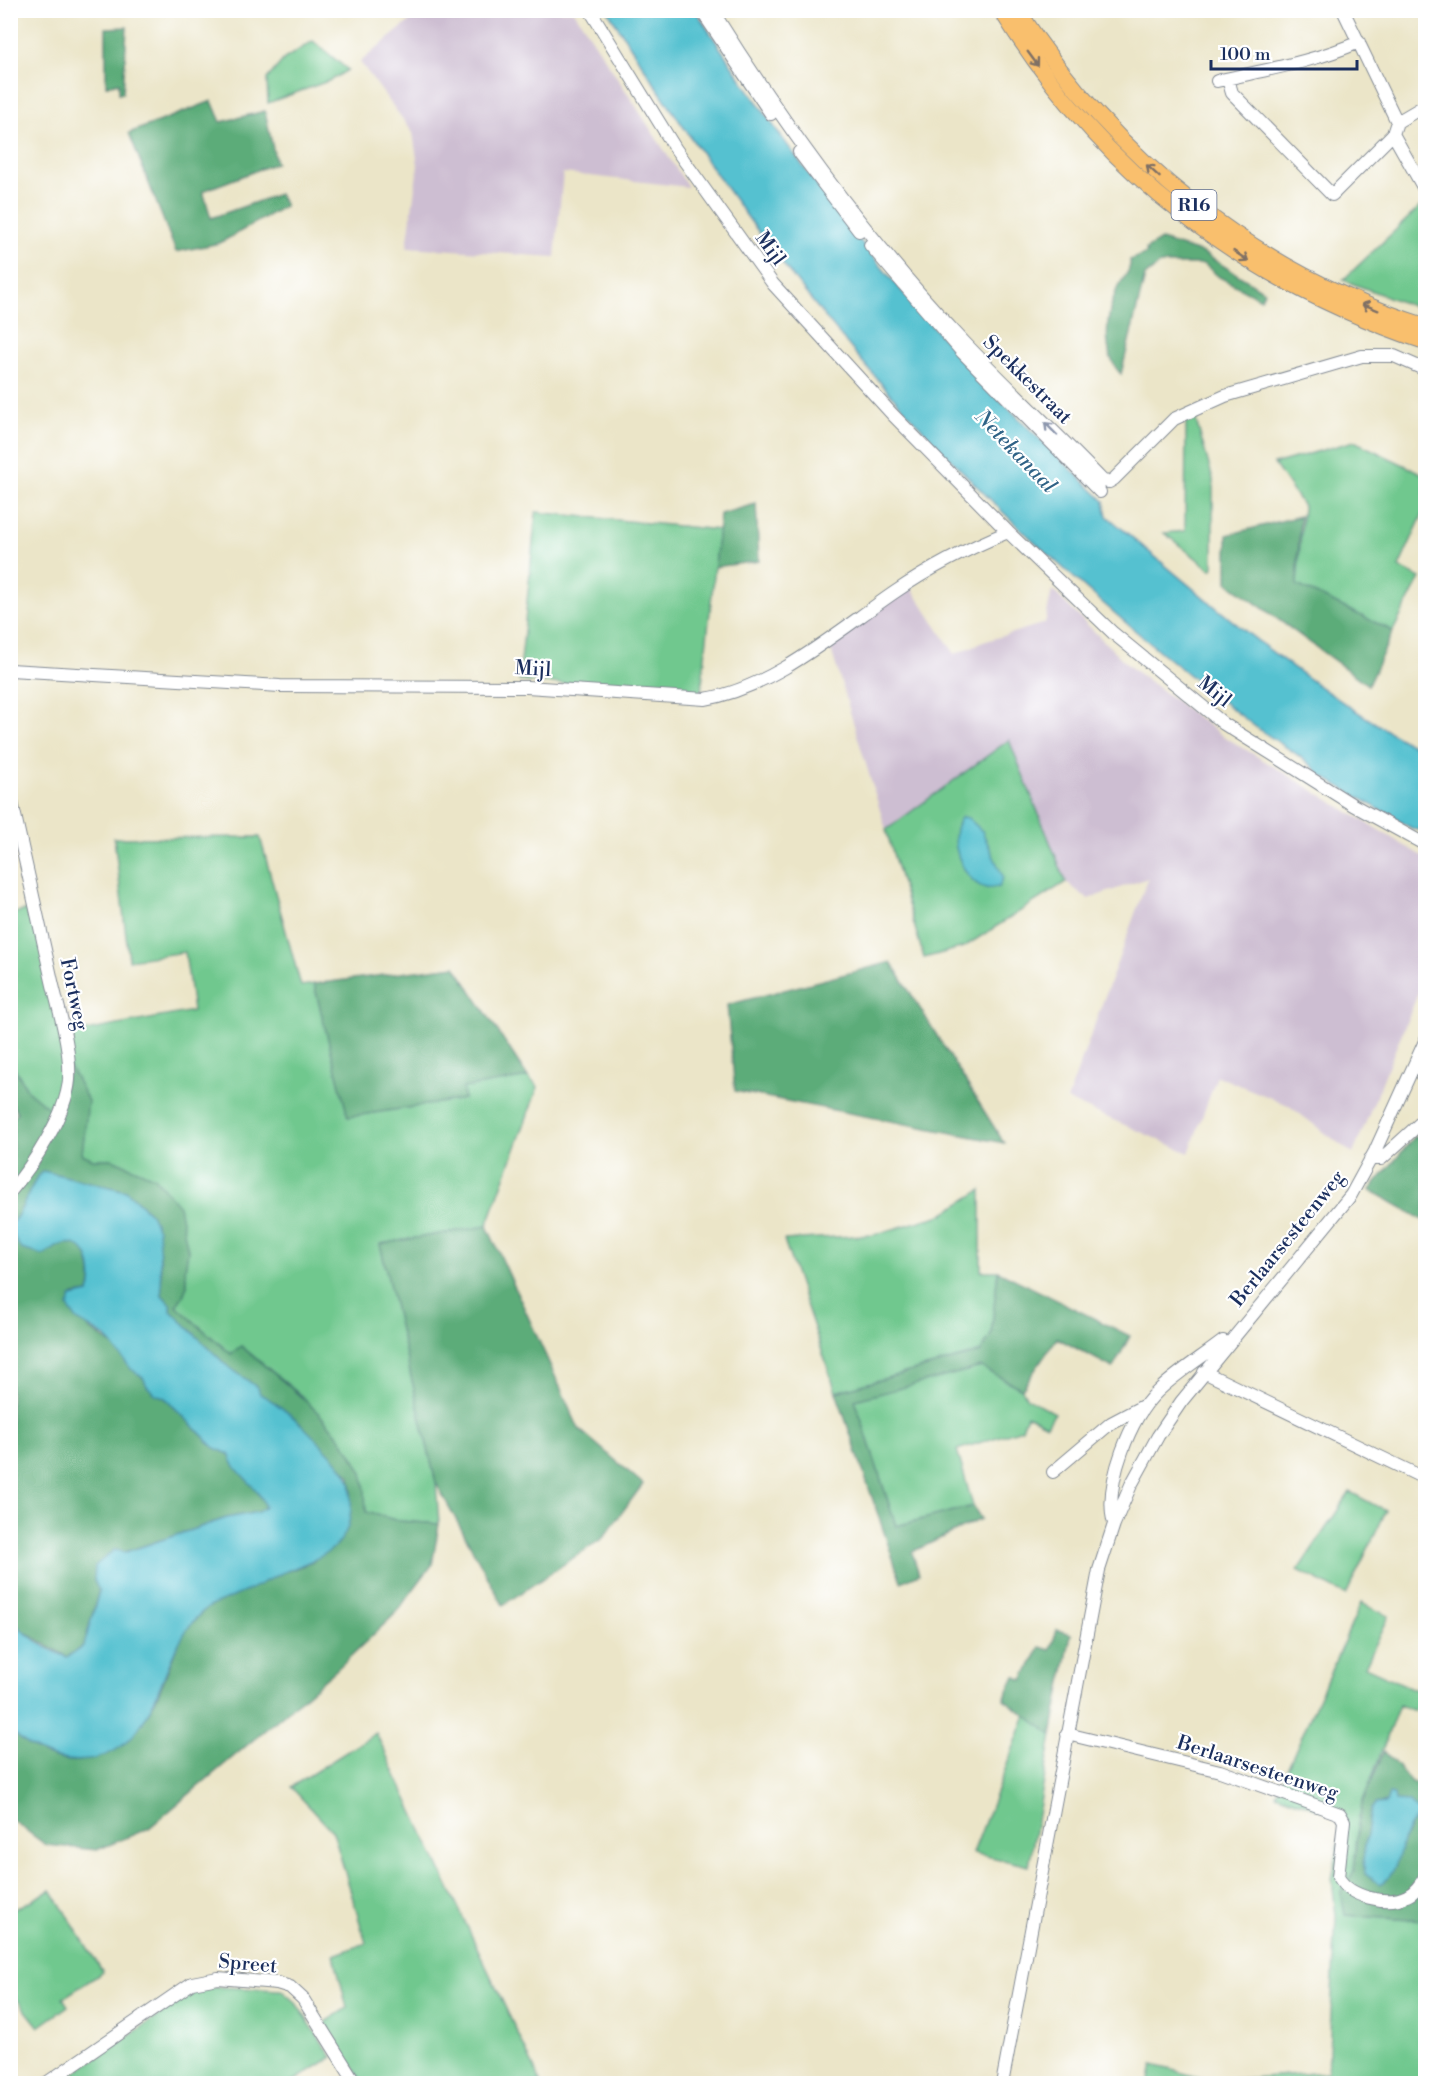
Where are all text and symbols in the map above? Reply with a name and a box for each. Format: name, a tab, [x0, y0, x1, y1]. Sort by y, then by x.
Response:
scale bar	[1211, 33, 1356, 71]
text: 100 m	[1220, 43, 1271, 66]
one-way arrow	[1027, 51, 1039, 67]
one-way arrow	[1146, 164, 1161, 178]
road number: R16	[1172, 190, 1216, 220]
street label: Mijl	[749, 227, 791, 271]
one-way arrow	[1232, 250, 1248, 262]
one-way arrow	[1361, 301, 1380, 312]
street label: Spekkestraat	[977, 330, 1077, 430]
water label: Netekanaal	[968, 404, 1062, 499]
one-way arrow	[1044, 422, 1059, 437]
street label: Mijl	[514, 656, 552, 683]
street label: Mijl	[1192, 671, 1236, 713]
street label: Fortweg	[54, 956, 94, 1033]
street label: Berlaarsesteenweg	[1225, 1165, 1351, 1313]
street label: Berlaarsesteenweg	[1173, 1730, 1342, 1807]
street label: Spreet	[217, 1949, 278, 1980]

